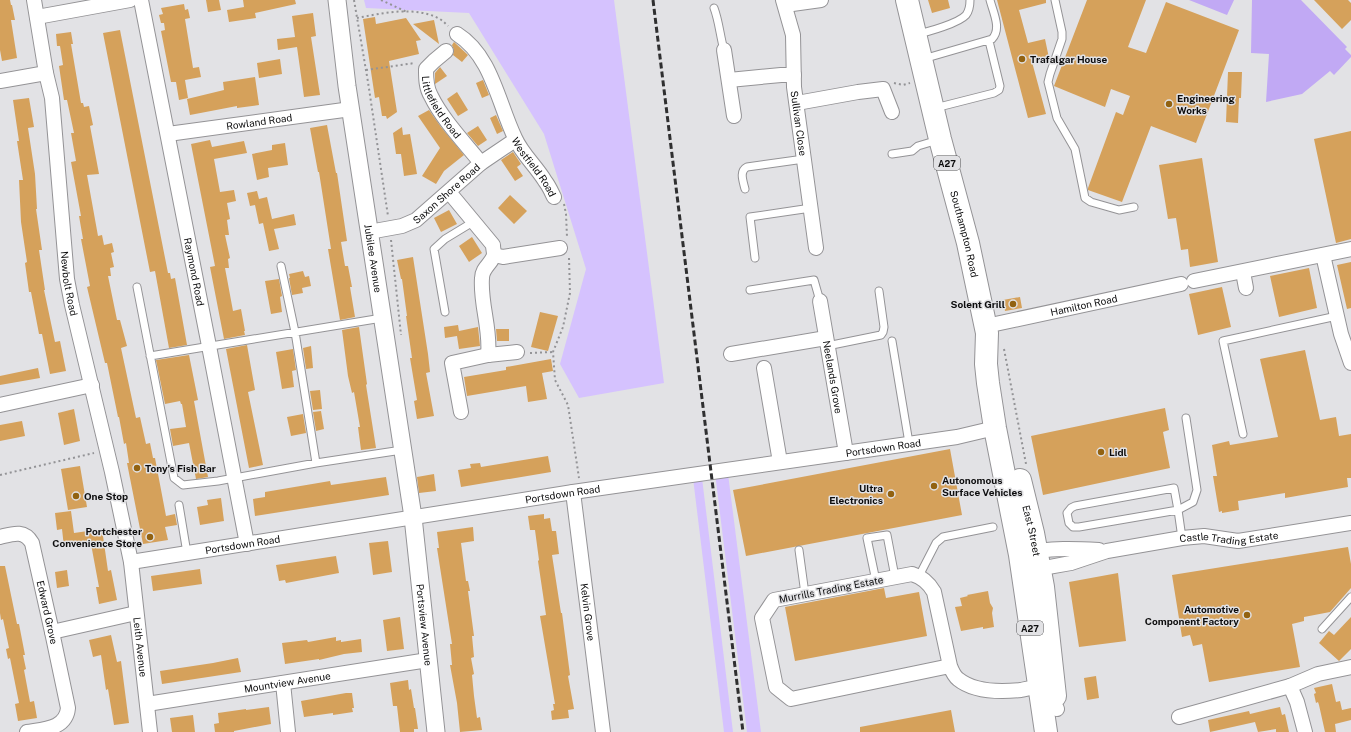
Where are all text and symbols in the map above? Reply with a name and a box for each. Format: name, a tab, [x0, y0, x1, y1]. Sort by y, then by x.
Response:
place label: Trafalgar House	[1030, 53, 1107, 65]
marker: Trafalgar House	[1017, 54, 1027, 64]
street label: Littlefield Road	[420, 75, 464, 141]
street label: Sullivan Close	[789, 90, 809, 157]
place label: Engineering Works	[1177, 92, 1235, 116]
marker: Engineering Works	[1164, 99, 1174, 109]
street label: Rowland Road	[225, 111, 293, 132]
street label: Westfield Road	[509, 135, 559, 199]
road number: A27	[934, 156, 960, 170]
street label: Saxon Shore Road	[410, 161, 482, 226]
street label: Southampton Road	[948, 189, 981, 278]
street label: Jubilee Avenue	[362, 223, 385, 294]
street label: Raymond Road	[182, 236, 207, 307]
street label: Newbolt Road	[59, 251, 80, 317]
street label: Hamilton Road	[1049, 292, 1118, 318]
place label: Solent Grill	[951, 298, 1005, 310]
marker: Solent Grill	[1008, 299, 1018, 309]
street label: Neelands Grove	[821, 339, 845, 415]
street label: Portsdown Road	[845, 436, 922, 459]
place label: Lidl	[1109, 446, 1127, 458]
marker: Lidl	[1096, 447, 1106, 457]
place label: Tony's Fish Bar	[145, 462, 216, 474]
marker: Tony's Fish Bar	[132, 463, 142, 473]
place label: Autonomous Surface Vehicles	[942, 474, 1023, 498]
marker: Autonomous Surface Vehicles	[929, 481, 939, 491]
street label: Portsdown Road	[524, 482, 601, 506]
place label: Ultra Electronics	[829, 482, 883, 506]
marker: Ultra Electronics	[886, 489, 896, 499]
place label: One Stop	[84, 490, 128, 502]
marker: One Stop	[71, 491, 81, 501]
street label: East Street	[1020, 504, 1043, 557]
place label: Portchester Convenience Store	[52, 525, 142, 549]
street label: Castle Trading Estate	[1179, 529, 1279, 547]
marker: Portchester Convenience Store	[145, 532, 155, 542]
street label: Portsdown Road	[204, 532, 281, 556]
street label: Murrills Trading Estate	[778, 573, 884, 605]
street label: Edward Grove	[35, 579, 60, 646]
street label: Kelvin Grove	[578, 582, 598, 642]
street label: Portsview Avenue	[414, 583, 435, 667]
place label: Automotive Component Factory	[1145, 603, 1239, 627]
marker: Automotive Component Factory	[1242, 610, 1252, 620]
street label: Leith Avenue	[131, 616, 150, 678]
road number: A27	[1017, 621, 1043, 635]
street label: Mountview Avenue	[243, 669, 332, 695]

